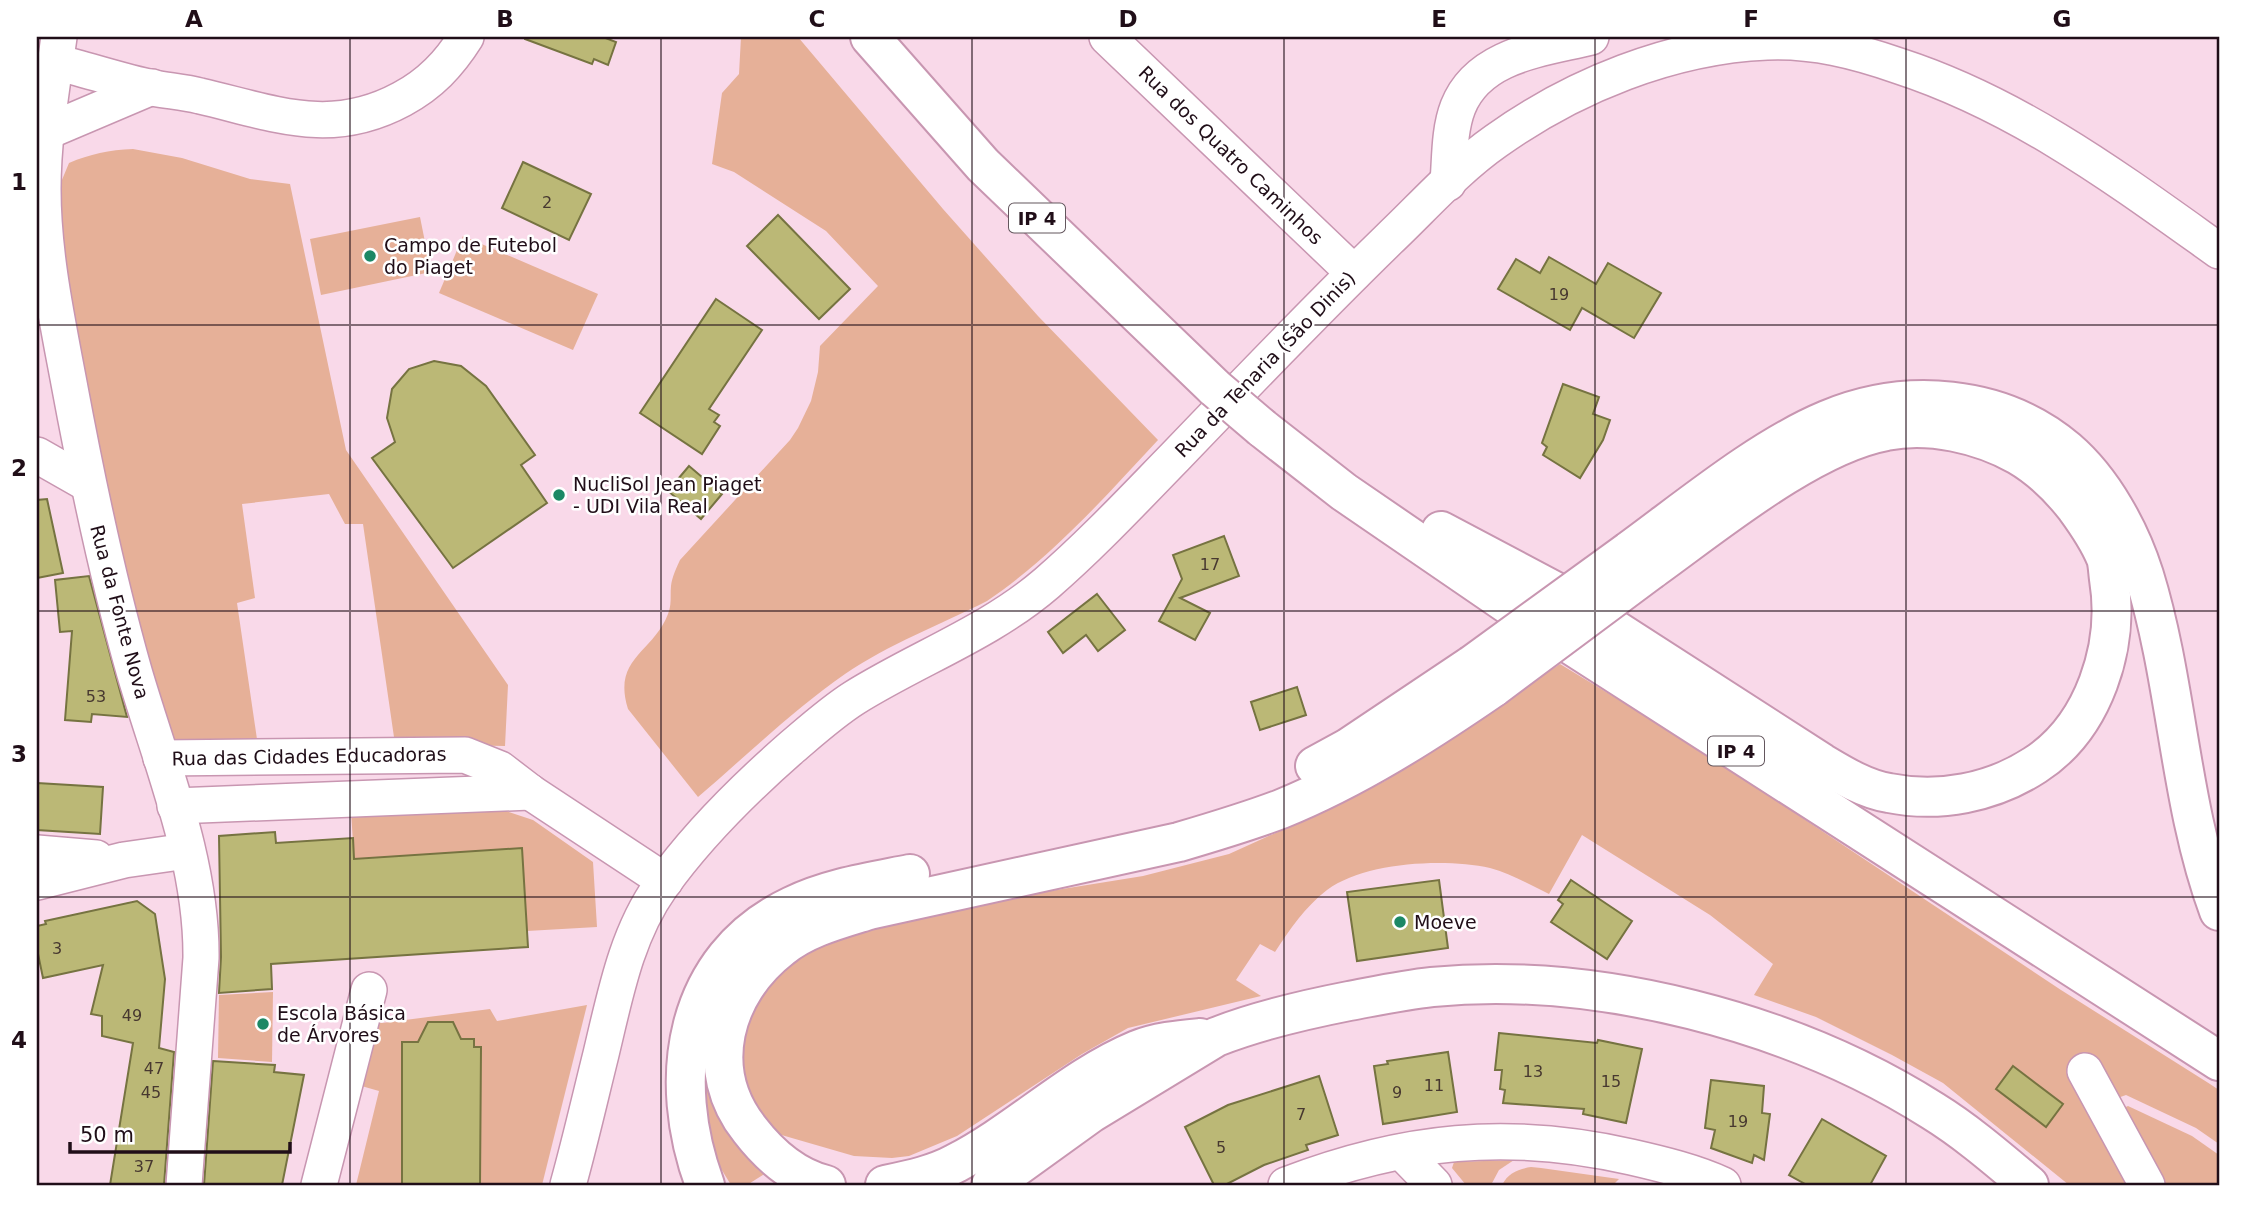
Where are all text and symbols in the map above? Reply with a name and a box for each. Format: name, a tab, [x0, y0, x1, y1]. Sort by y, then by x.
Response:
text: A	[185, 6, 203, 32]
text: B	[496, 6, 514, 32]
text: C	[809, 6, 825, 32]
text: D	[1118, 6, 1138, 32]
text: E	[1431, 6, 1447, 32]
text: F	[1743, 6, 1759, 32]
text: G	[2053, 6, 2071, 32]
street label: Rua dos Quatro Caminhos	[1134, 61, 1328, 249]
text: 1	[11, 169, 27, 195]
house number: 2	[542, 193, 552, 212]
road number: IP 4	[1009, 204, 1065, 232]
place label: Campo de Futebol do Piaget	[384, 234, 557, 278]
marker: Campo de Futebol do Piaget	[362, 248, 378, 264]
street label: Rua da Tenaria (São Dinis)	[1170, 267, 1360, 461]
house number: 19	[1549, 285, 1569, 304]
text: 2	[11, 455, 27, 481]
place label: NucliSol Jean Piaget - UDI Vila Real	[573, 473, 761, 517]
marker: NucliSol Jean Piaget - UDI Vila Real	[551, 487, 567, 503]
street label: Rua da Fonte Nova	[86, 522, 154, 702]
house number: 17	[1200, 555, 1220, 574]
house number: 53	[86, 687, 106, 706]
road number: IP 4	[1708, 736, 1764, 766]
text: 3	[11, 741, 27, 767]
street label: Rua das Cidades Educadoras	[171, 743, 447, 769]
place label: Moeve	[1414, 911, 1477, 933]
marker: Moeve	[1392, 914, 1408, 930]
house number: 3	[52, 939, 62, 958]
place label: Escola Básica de Árvores	[277, 1002, 406, 1046]
house number: 49	[122, 1006, 142, 1025]
marker: Escola Básica de Árvores	[255, 1016, 271, 1032]
text: 4	[11, 1027, 27, 1053]
house number: 47	[144, 1059, 164, 1078]
house number: 13	[1523, 1062, 1543, 1081]
house number: 15	[1601, 1072, 1621, 1091]
house number: 11	[1424, 1076, 1444, 1095]
house number: 45	[141, 1083, 161, 1102]
house number: 9	[1392, 1083, 1402, 1102]
house number: 7	[1296, 1105, 1306, 1124]
scale bar	[70, 1110, 290, 1154]
house number: 19	[1728, 1112, 1748, 1131]
text: 50 m	[80, 1123, 134, 1147]
house number: 5	[1216, 1138, 1226, 1157]
house number: 37	[134, 1157, 154, 1176]

